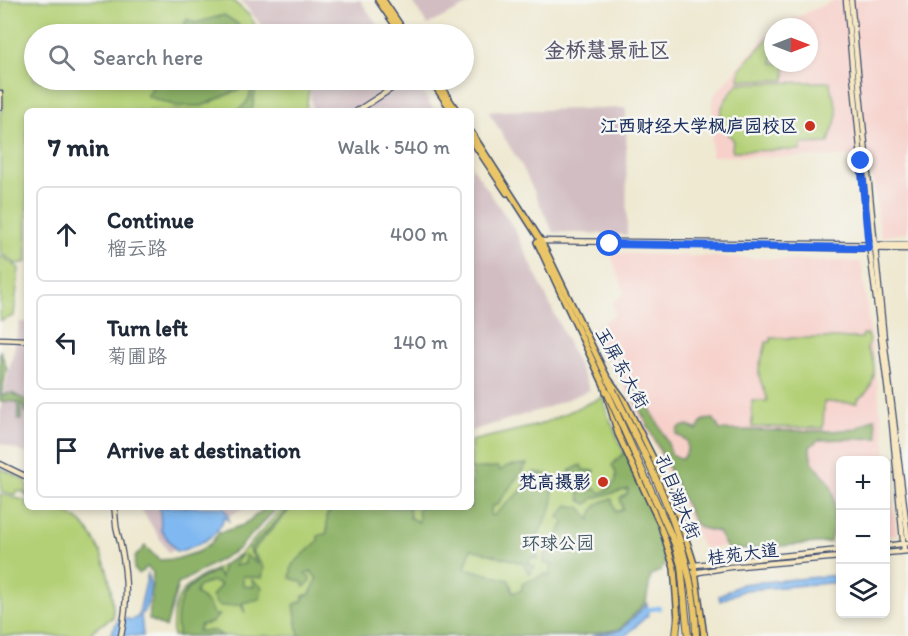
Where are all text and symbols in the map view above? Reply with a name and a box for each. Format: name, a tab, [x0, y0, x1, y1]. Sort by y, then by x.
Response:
north arrow	[764, 18, 818, 72]
search box	[24, 24, 474, 90]
district label: 金桥慧景社区	[544, 37, 670, 62]
icon: search	[45, 41, 78, 74]
text: Search here	[93, 44, 203, 71]
place label: 江西财经大学枫庐园校区	[600, 115, 798, 137]
marker: 江西财经大学枫庐园校区	[803, 119, 817, 133]
text: 7 min	[48, 131, 109, 163]
text: Walk · 540 m	[337, 135, 450, 159]
route end	[847, 147, 873, 173]
text: Continue	[107, 207, 194, 234]
icon: ahead	[50, 218, 83, 251]
text: 400 m	[390, 222, 448, 246]
route start	[596, 230, 622, 256]
text: 榴云路	[107, 236, 167, 260]
text: Turn left	[107, 315, 188, 342]
street label: 玉屏东大街	[591, 323, 653, 413]
icon: left	[50, 326, 83, 359]
text: 140 m	[393, 330, 448, 354]
text: 菊圃路	[107, 344, 167, 368]
icon: arrive	[50, 434, 83, 467]
text: Arrive at destination	[107, 437, 301, 464]
street label: 孔目湖大街	[651, 451, 705, 543]
map controls	[836, 456, 890, 618]
button: +	[836, 456, 890, 510]
place label: 梵高摄影	[519, 471, 591, 493]
marker: 梵高摄影	[596, 475, 610, 489]
button: −	[836, 510, 890, 564]
park label: 环球公园	[522, 532, 594, 554]
street label: 桂苑大道	[706, 539, 780, 569]
button: layers	[836, 564, 890, 618]

